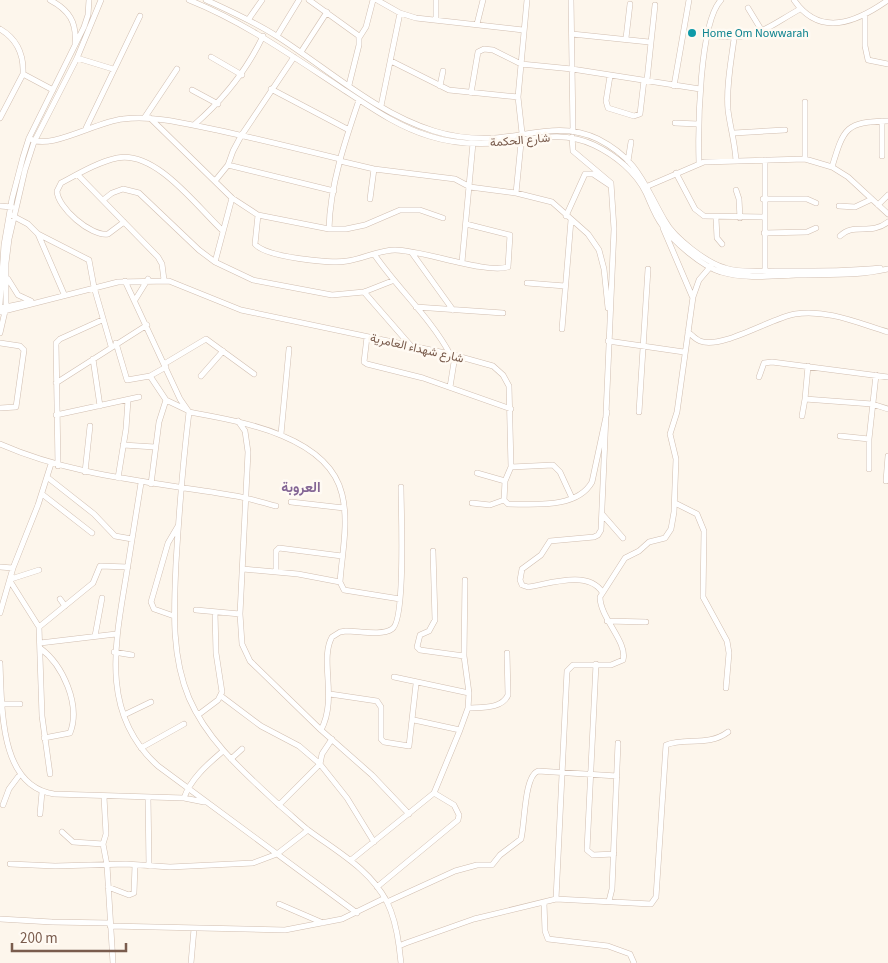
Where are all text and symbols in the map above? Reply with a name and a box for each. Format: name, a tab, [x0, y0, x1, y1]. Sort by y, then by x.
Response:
place label: Home Om Nowwarah	[702, 25, 809, 42]
marker: Home Om Nowwarah	[686, 27, 698, 39]
street label: شارع الحكمة	[489, 129, 551, 152]
street label: شارع شهداء العامرية	[368, 329, 465, 368]
district label: العروبة	[281, 478, 321, 498]
scale bar	[12, 920, 126, 952]
text: 200 m	[20, 928, 58, 949]

